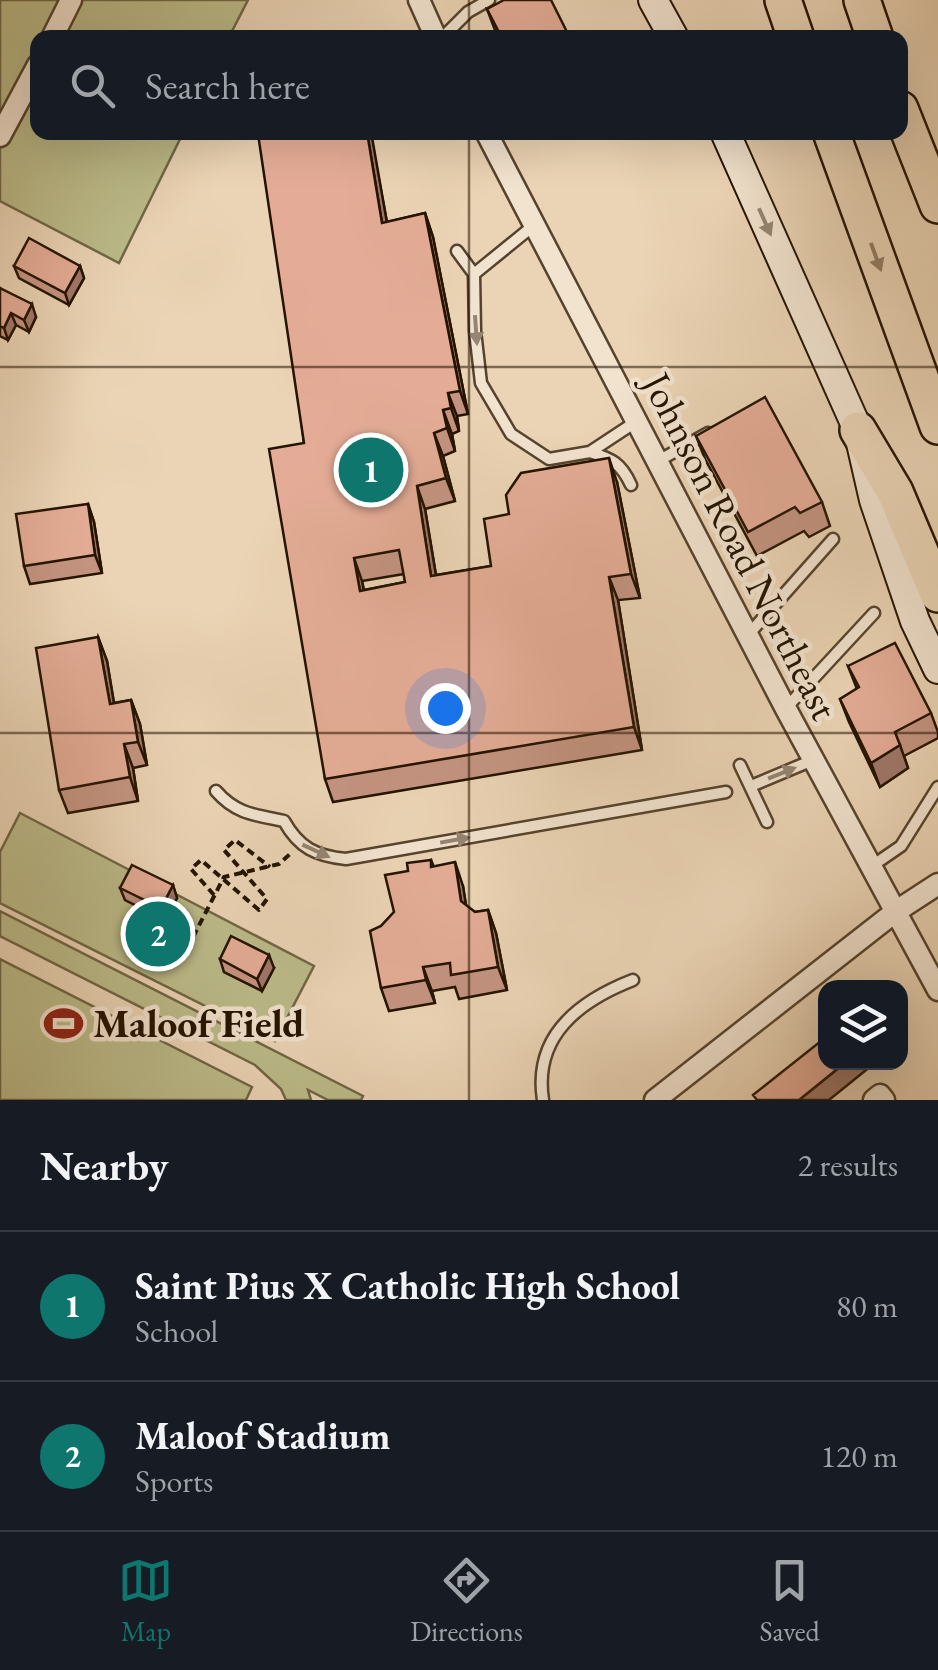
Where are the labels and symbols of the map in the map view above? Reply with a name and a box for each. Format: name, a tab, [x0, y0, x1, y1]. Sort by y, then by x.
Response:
one-way arrow	[757, 207, 773, 237]
one-way arrow	[869, 242, 884, 272]
one-way arrow	[468, 315, 484, 347]
street label: Johnson Road Northeast	[630, 361, 851, 729]
pin: 1	[338, 432, 404, 508]
your location	[420, 683, 471, 734]
one-way arrow	[767, 765, 797, 781]
one-way arrow	[440, 832, 472, 847]
one-way arrow	[301, 843, 330, 859]
pin: 2	[126, 896, 190, 972]
place label: Maloof Field	[93, 997, 304, 1049]
sports icon: Maloof Field	[42, 1002, 84, 1044]

